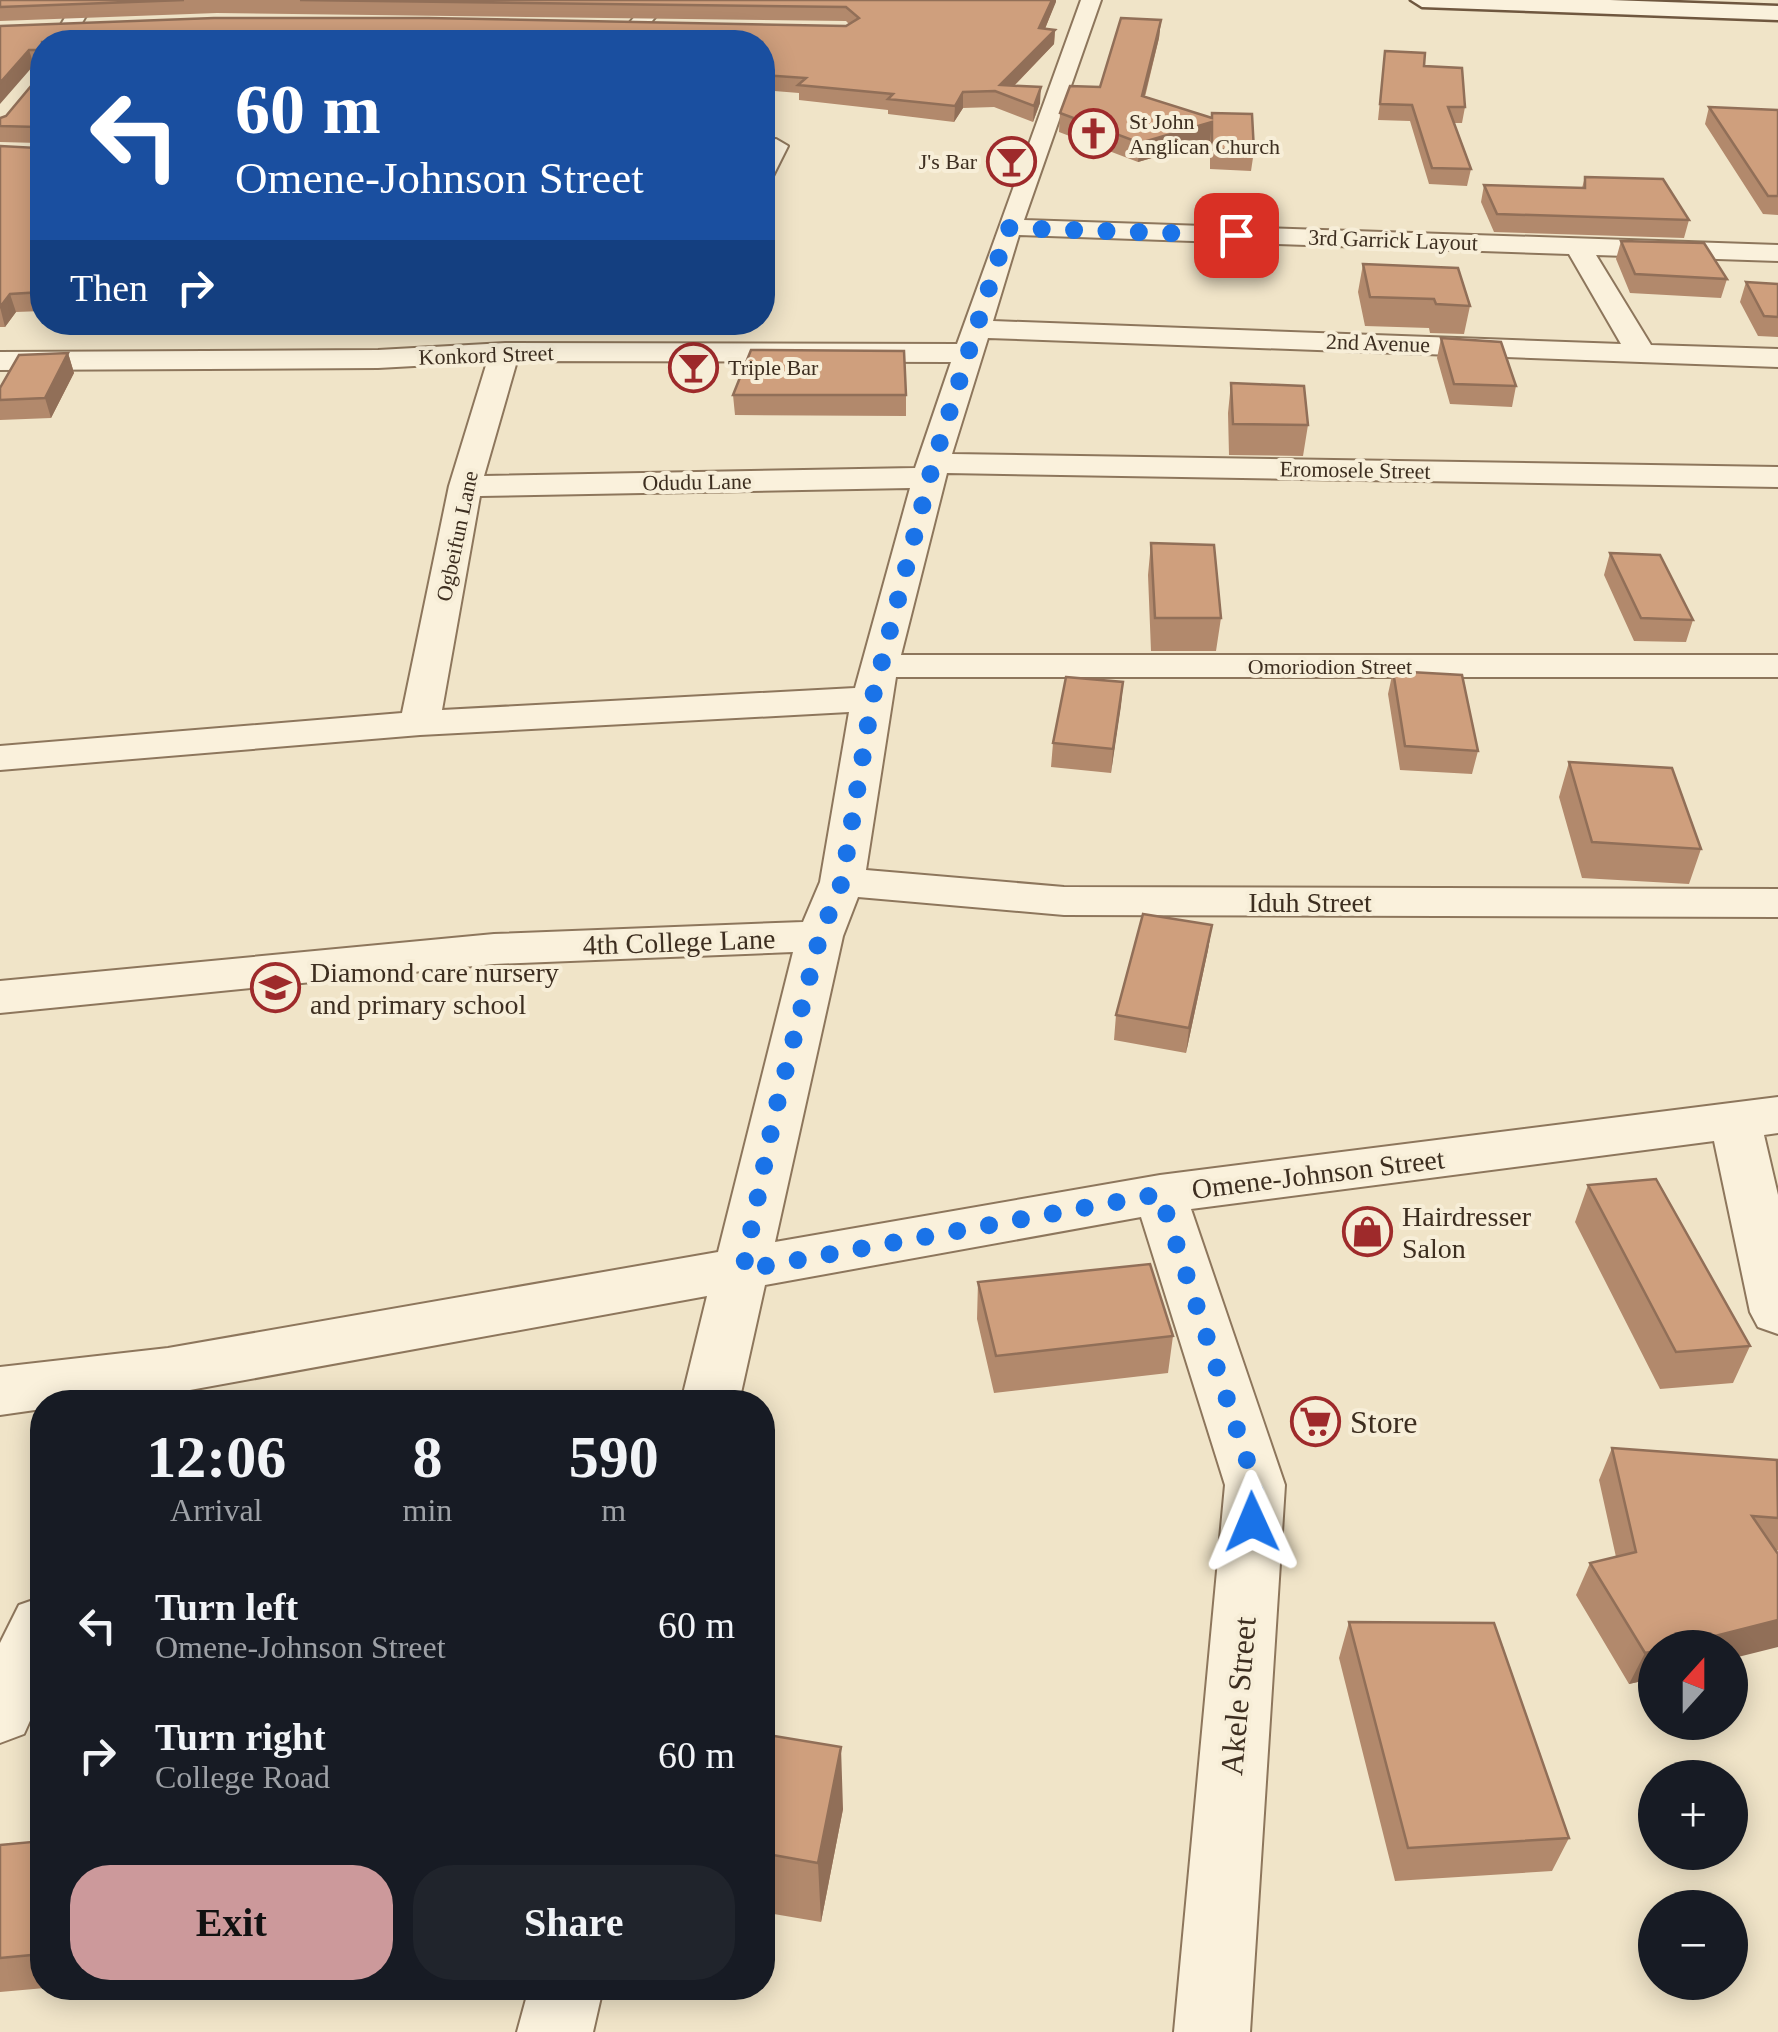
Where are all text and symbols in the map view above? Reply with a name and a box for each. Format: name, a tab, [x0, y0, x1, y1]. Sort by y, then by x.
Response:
icon: left	[70, 70, 200, 200]
text: 60 m	[235, 71, 381, 148]
church icon: St John Anglican Church	[1068, 108, 1120, 160]
place label: St John Anglican Church	[1129, 109, 1280, 159]
bar icon: J's Bar	[986, 135, 1038, 187]
place label: J's Bar	[919, 149, 978, 174]
text: Omene-Johnson Street	[235, 153, 644, 203]
pin	[1194, 193, 1279, 278]
icon: arrive	[1209, 208, 1264, 263]
street label: 3rd Garrick Layout	[1308, 225, 1478, 255]
icon: right	[168, 260, 223, 315]
text: Then	[70, 267, 148, 309]
street label: 2nd Avenue	[1326, 329, 1430, 357]
street label: Konkord Street	[418, 340, 554, 370]
bar icon: Triple Bar	[667, 341, 719, 393]
place label: Triple Bar	[728, 355, 819, 380]
street label: Eromosele Street	[1279, 456, 1431, 484]
street label: Ogbeifun Lane	[431, 469, 483, 603]
street label: Odudu Lane	[642, 469, 752, 495]
street label: Omoriodion Street	[1248, 654, 1412, 679]
street label: Iduh Street	[1248, 887, 1372, 918]
street label: 4th College Lane	[582, 923, 776, 961]
place label: Diamond care nursery and primary school	[310, 957, 559, 1020]
school or university icon: Diamond care nursery and primary school	[249, 962, 301, 1014]
street label: Omene-Johnson Street	[1190, 1143, 1446, 1205]
place label: Hairdresser Salon	[1402, 1201, 1532, 1264]
shop icon: Hairdresser Salon	[1341, 1206, 1393, 1258]
supermarket icon: Store	[1289, 1396, 1341, 1448]
place label: Store	[1350, 1404, 1418, 1440]
text: 12:06	[146, 1424, 286, 1490]
text: 8	[412, 1424, 442, 1490]
text: 590	[569, 1424, 659, 1490]
position arrow	[1200, 1470, 1304, 1574]
text: Arrival	[170, 1492, 262, 1528]
text: min	[403, 1492, 452, 1528]
text: m	[601, 1492, 626, 1528]
text: Turn left	[155, 1586, 298, 1628]
icon: left	[70, 1598, 125, 1653]
text: 60 m	[658, 1604, 735, 1646]
street label: Akele Street	[1213, 1615, 1263, 1777]
text: Omene-Johnson Street	[155, 1629, 446, 1665]
north arrow	[1638, 1630, 1748, 1740]
map controls	[1638, 1630, 1748, 2000]
text: Turn right	[155, 1716, 326, 1758]
icon: right	[70, 1728, 125, 1783]
text: 60 m	[658, 1734, 735, 1776]
text: College Road	[155, 1759, 330, 1795]
button: +	[1638, 1760, 1748, 1870]
button: Exit	[70, 1865, 393, 1980]
button: Share	[413, 1865, 735, 1980]
button: −	[1638, 1890, 1748, 2000]

